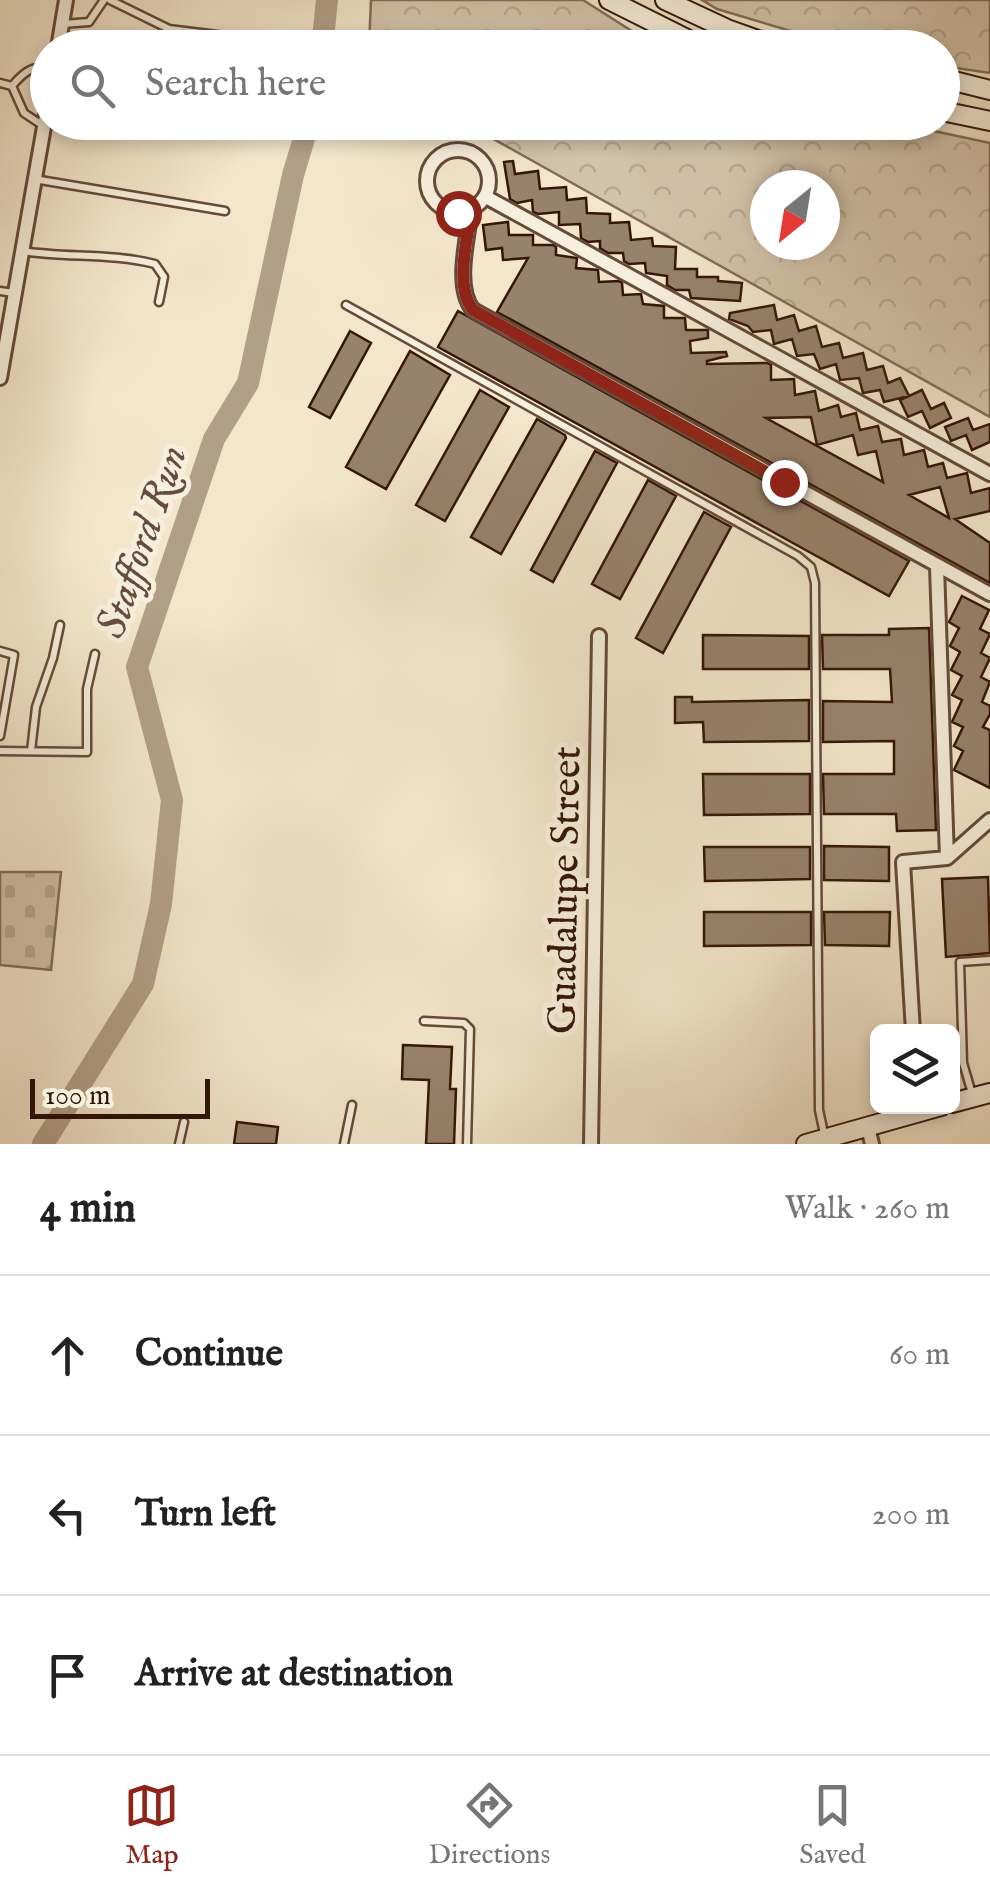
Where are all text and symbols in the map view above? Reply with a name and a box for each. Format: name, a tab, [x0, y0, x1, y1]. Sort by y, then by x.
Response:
search box	[30, 30, 960, 140]
icon: search	[65, 58, 120, 113]
text: Search here	[145, 61, 326, 109]
north arrow	[750, 170, 840, 260]
route start	[436, 191, 482, 237]
water label: Stafford Run	[86, 439, 201, 645]
route end	[762, 460, 808, 506]
street label: Guadalupe Street	[538, 746, 595, 1035]
map controls	[870, 1024, 960, 1114]
button: layers	[870, 1024, 960, 1114]
scale bar	[30, 1074, 210, 1118]
text: 100 m	[45, 1079, 111, 1114]
text: 4 min	[40, 1183, 136, 1236]
text: Walk · 260 m	[785, 1189, 950, 1230]
icon: ahead	[40, 1328, 95, 1383]
text: Continue	[135, 1331, 283, 1379]
text: 60 m	[889, 1335, 950, 1376]
icon: left	[40, 1488, 95, 1543]
text: Turn left	[135, 1491, 276, 1539]
text: 200 m	[872, 1495, 950, 1536]
icon: arrive	[40, 1648, 95, 1703]
text: Arrive at destination	[135, 1651, 453, 1699]
tab: Map	[124, 1778, 179, 1873]
tab: Directions	[428, 1778, 550, 1873]
tab: Saved	[799, 1778, 866, 1873]

